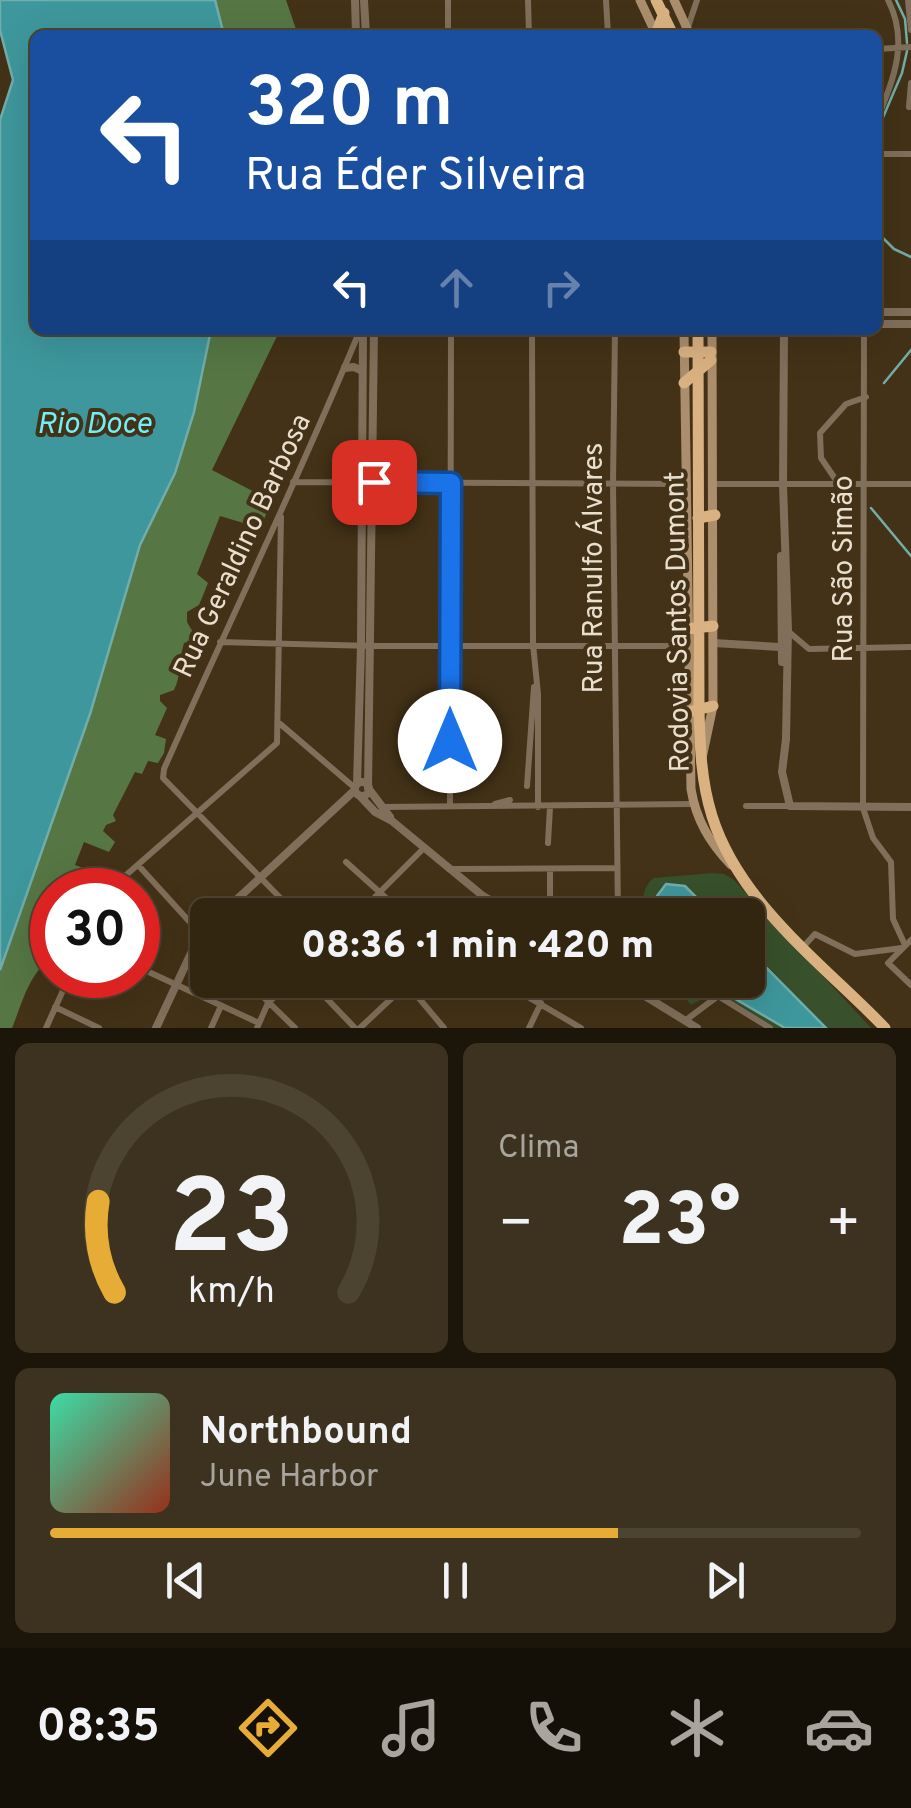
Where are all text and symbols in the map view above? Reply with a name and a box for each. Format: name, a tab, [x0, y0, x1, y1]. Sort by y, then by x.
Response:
text: 320 m	[245, 62, 453, 151]
icon: left	[80, 70, 210, 200]
text: Rua Éder Silveira	[245, 149, 586, 206]
icon: left	[324, 260, 379, 315]
icon: ahead	[429, 260, 484, 315]
icon: right	[534, 260, 589, 315]
water label: Rio Doce	[37, 407, 152, 444]
street label: Rua Geraldino Barbosa	[167, 408, 321, 684]
pin	[332, 440, 417, 525]
street label: Rua Ranulfo Álvares	[575, 443, 613, 693]
icon: arrive	[347, 455, 402, 510]
street label: Rodovia Santos Dumont	[658, 471, 700, 773]
street label: Rua São Simão	[827, 475, 863, 663]
position arrow	[398, 689, 502, 793]
speed limit sign: 30	[30, 868, 160, 998]
text: 08:36 · 1 min · 420 m	[301, 923, 654, 972]
text: Clima	[498, 1129, 579, 1169]
text: 23	[169, 1158, 294, 1290]
text: 23°	[618, 1177, 741, 1272]
text: −	[498, 1191, 533, 1261]
text: +	[826, 1191, 861, 1261]
text: km/h	[188, 1270, 275, 1316]
text: Northbound	[200, 1409, 412, 1458]
text: June Harbor	[200, 1458, 379, 1498]
icon: previous	[158, 1553, 213, 1608]
icon: pause	[428, 1553, 483, 1608]
icon: next	[698, 1553, 753, 1608]
icon: directions	[233, 1693, 303, 1763]
icon: music	[376, 1693, 446, 1763]
icon: phone	[519, 1693, 589, 1763]
icon: climate	[662, 1693, 732, 1763]
icon: car	[804, 1693, 874, 1763]
text: 08:35	[36, 1700, 160, 1757]

